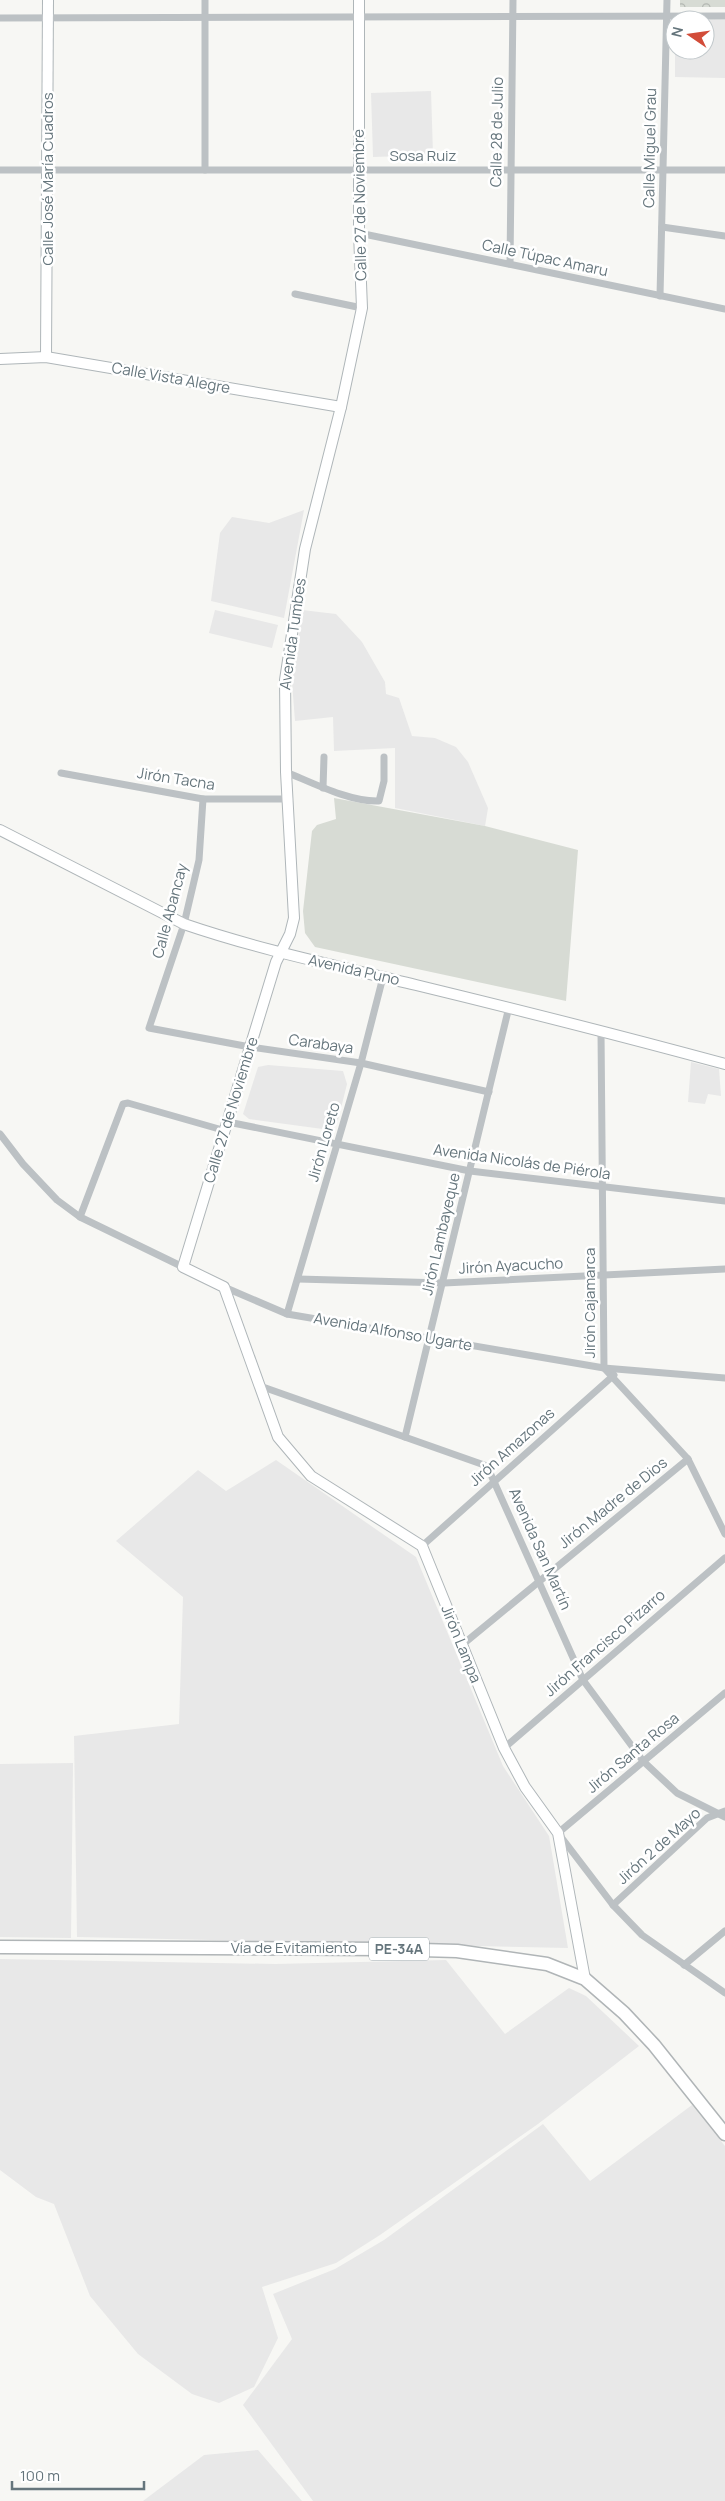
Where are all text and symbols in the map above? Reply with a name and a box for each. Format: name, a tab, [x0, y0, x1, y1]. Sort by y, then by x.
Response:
north arrow	[665, 10, 715, 60]
text: N	[666, 25, 687, 39]
street label: Calle 28 de Julio	[485, 76, 508, 187]
street label: Calle Miguel Grau	[638, 88, 661, 208]
street label: Calle José María Cuadros	[37, 92, 58, 266]
street label: Calle 27 de Noviembre	[348, 129, 371, 281]
street label: Sosa Ruiz	[389, 145, 457, 166]
street label: Calle Túpac Amaru	[480, 234, 610, 281]
street label: Calle Vista Alegre	[110, 357, 232, 398]
street label: Avenida Tumbes	[274, 577, 311, 691]
street label: Jirón Tacna	[136, 762, 216, 795]
street label: Calle Abancay	[147, 861, 192, 961]
street label: Avenida Puno	[306, 949, 402, 990]
street label: Carabaya	[287, 1029, 355, 1058]
street label: Calle 27 de Noviembre	[198, 1034, 263, 1185]
street label: Jirón Loreto	[302, 1100, 345, 1184]
street label: Avenida Nicolás de Piérola	[432, 1139, 612, 1184]
street label: Jirón Lambayeque	[416, 1170, 465, 1297]
street label: Jirón Cajamarca	[579, 1248, 600, 1358]
street label: Jirón Ayacucho	[458, 1252, 564, 1279]
street label: Avenida Alfonso Ugarte	[312, 1307, 474, 1356]
street label: Jirón Amazonas	[464, 1402, 559, 1491]
street label: Jirón Madre de Dios	[554, 1452, 672, 1553]
street label: Avenida San Martín	[504, 1484, 577, 1613]
street label: Jirón Francisco Pizarro	[540, 1584, 670, 1701]
street label: Jirón Lampa	[436, 1602, 487, 1686]
street label: Jirón Santa Rosa	[582, 1708, 683, 1798]
street label: Jirón 2 de Mayo	[612, 1802, 705, 1889]
street label: Vía de Evitamiento	[231, 1937, 357, 1958]
road number: PE-34A	[369, 1938, 429, 1960]
scale bar	[12, 2458, 145, 2490]
text: 100 m	[20, 2465, 60, 2486]

